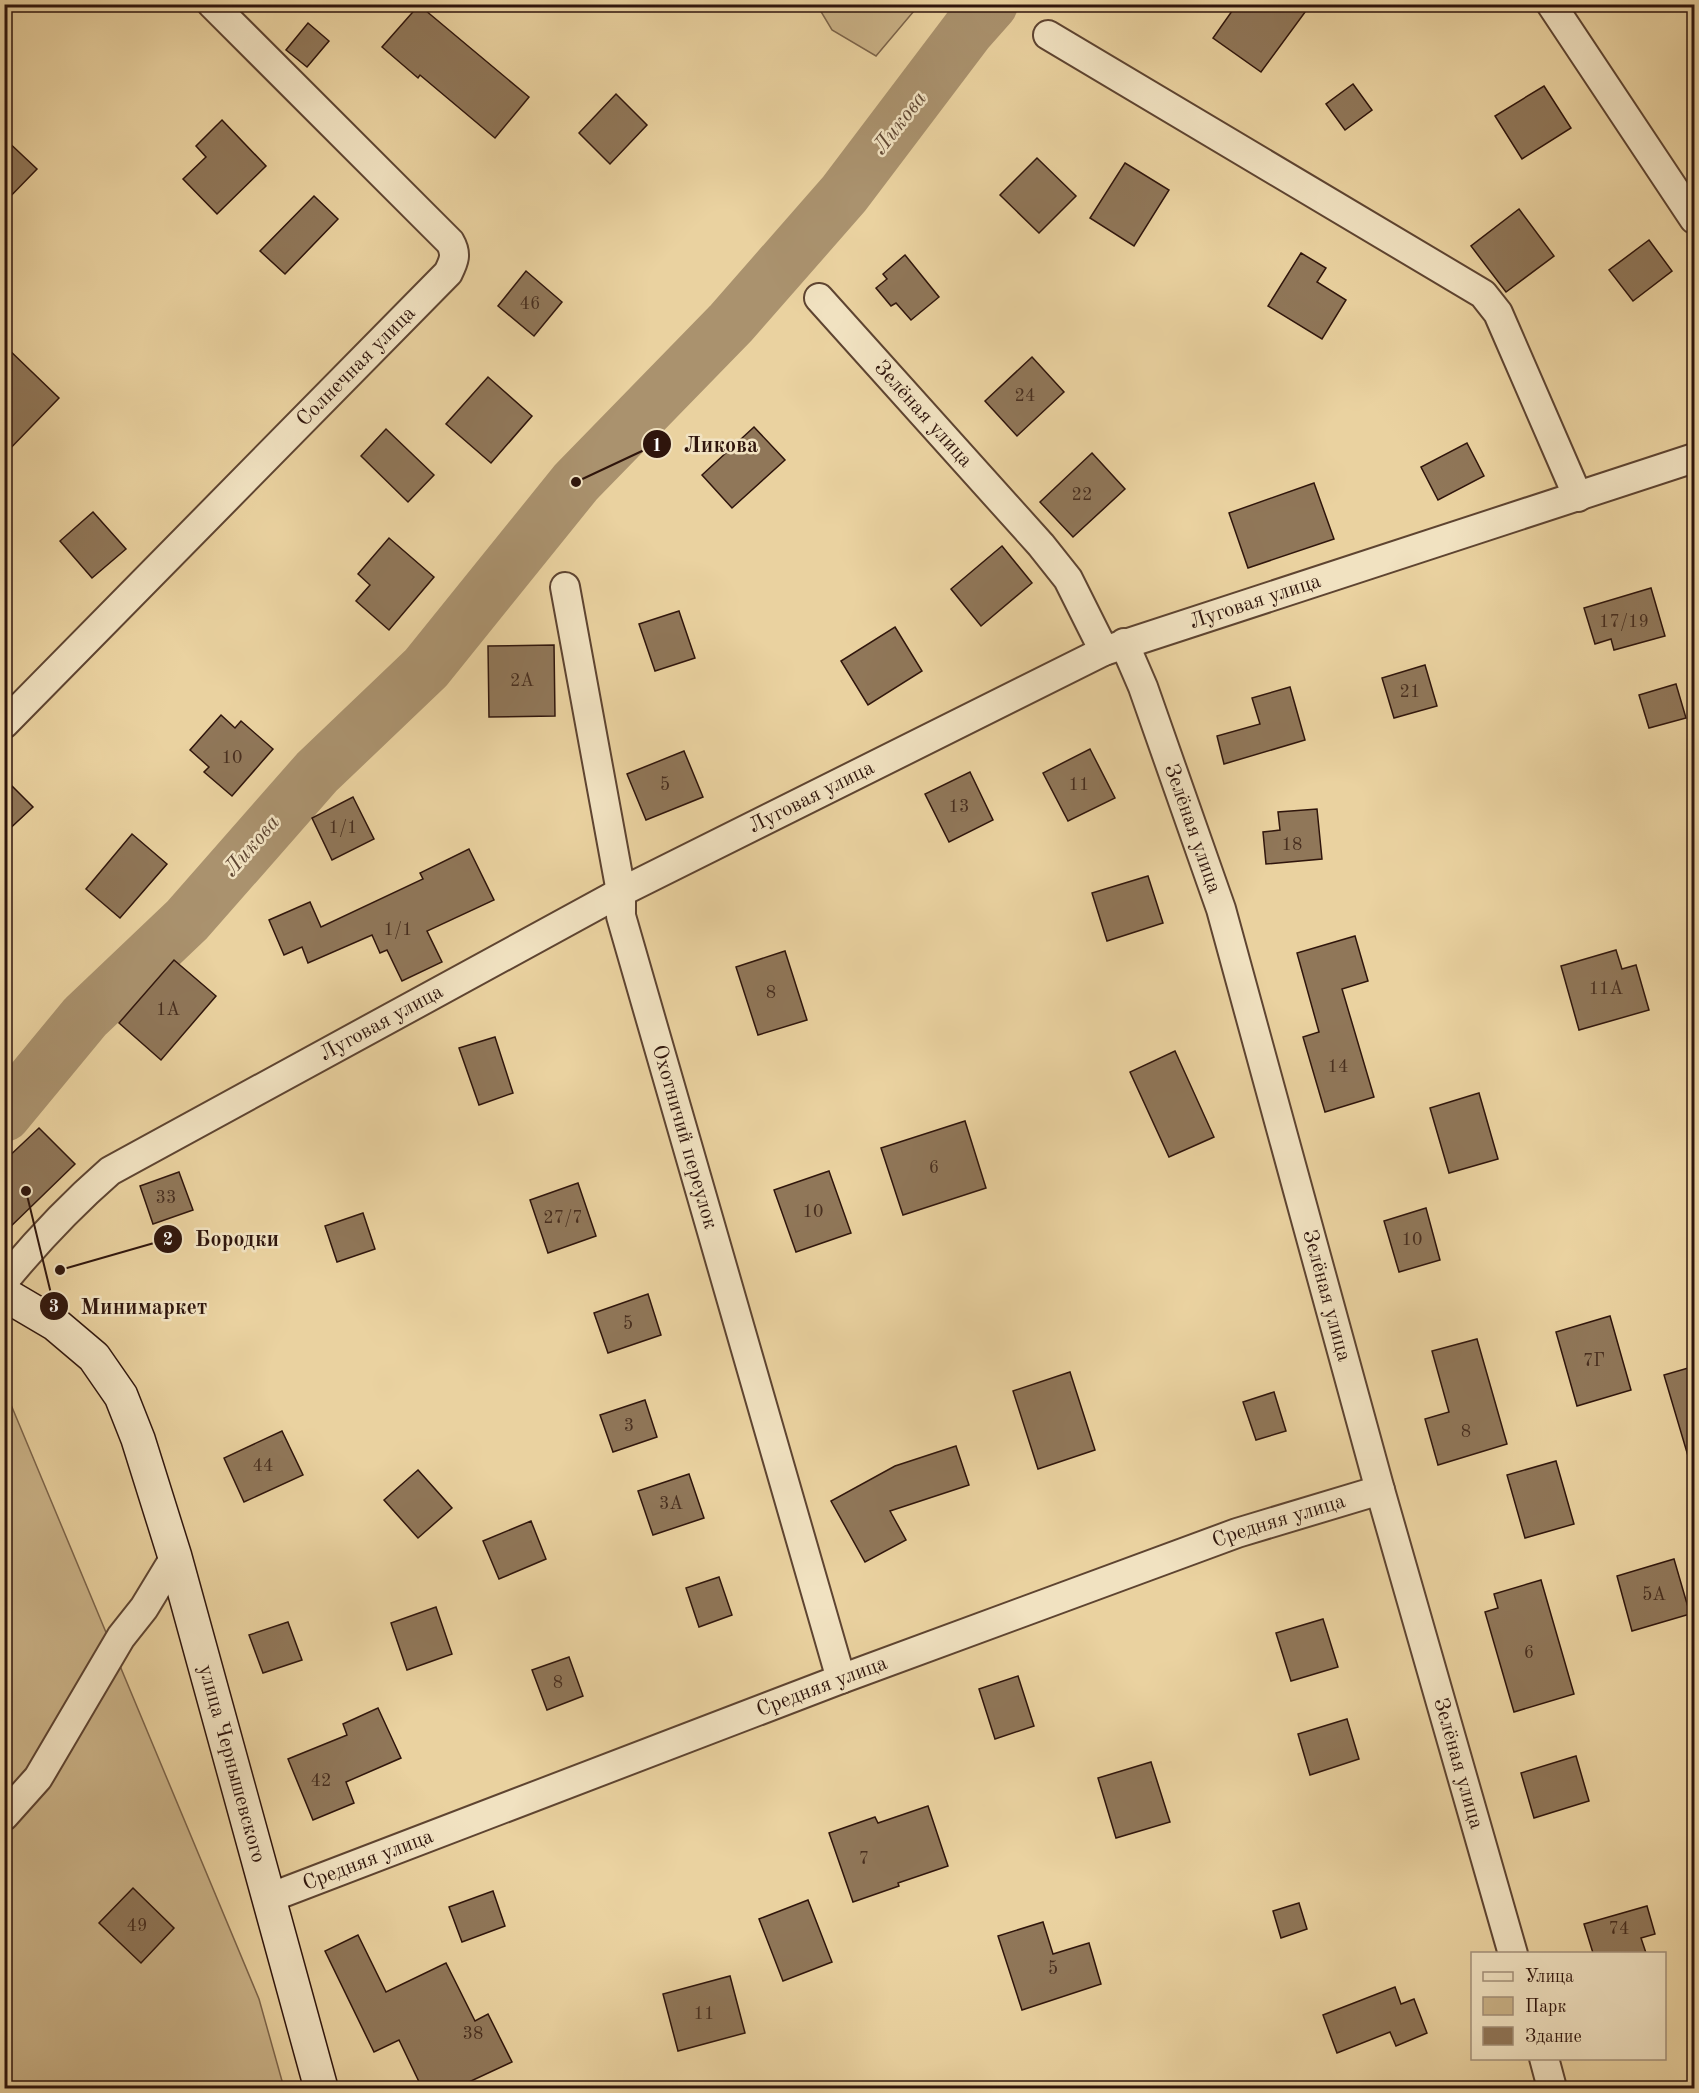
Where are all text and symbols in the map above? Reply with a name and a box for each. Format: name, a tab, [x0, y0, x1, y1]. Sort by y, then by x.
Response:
water label: Ликова	[869, 87, 931, 159]
house number: 46	[520, 295, 540, 313]
street label: Солнечная улица	[293, 302, 420, 430]
street label: Зелёная улица	[870, 357, 976, 471]
house number: 24	[1015, 387, 1035, 405]
callout: Ликова	[642, 424, 770, 464]
text: Ликова	[684, 435, 758, 457]
text: 1	[652, 437, 662, 455]
house number: 22	[1072, 486, 1092, 504]
street label: Луговая улица	[1187, 570, 1324, 633]
house number: 17/19	[1599, 613, 1649, 631]
house number: 2А	[510, 672, 534, 690]
house number: 21	[1400, 683, 1420, 701]
house number: 10	[222, 749, 242, 767]
street label: Луговая улица	[745, 757, 877, 837]
street label: Зелёная улица	[1160, 761, 1225, 896]
house number: 5	[660, 776, 670, 794]
house number: 11	[1069, 776, 1089, 794]
house number: 13	[949, 798, 969, 816]
water label: Ликова	[220, 811, 284, 881]
house number: 1/1	[329, 819, 357, 837]
house number: 18	[1282, 836, 1302, 854]
house number: 1/1	[384, 921, 412, 939]
house number: 11А	[1589, 980, 1624, 998]
street label: Луговая улица	[316, 981, 446, 1065]
house number: 8	[766, 984, 776, 1002]
house number: 1А	[156, 1001, 180, 1019]
street label: Охотничий переулок	[648, 1042, 721, 1232]
house number: 14	[1328, 1058, 1348, 1076]
house number: 6	[929, 1159, 939, 1177]
house number: 33	[156, 1189, 176, 1207]
house number: 10	[803, 1203, 823, 1221]
house number: 27/7	[543, 1209, 583, 1227]
callout: Бородки	[153, 1219, 292, 1259]
street label: Зелёная улица	[1299, 1227, 1355, 1364]
text: Бородки	[195, 1229, 279, 1251]
text: 2	[163, 1231, 173, 1249]
house number: 10	[1402, 1231, 1422, 1249]
callout: Минимаркет	[39, 1286, 220, 1326]
text: Минимаркет	[80, 1297, 208, 1319]
text: 3	[49, 1298, 59, 1316]
house number: 5	[623, 1315, 633, 1333]
house number: 7Г	[1583, 1352, 1605, 1370]
house number: 3	[624, 1417, 634, 1435]
house number: 8	[1461, 1423, 1471, 1441]
house number: 44	[253, 1457, 273, 1475]
street label: Средняя улица	[1209, 1491, 1348, 1552]
house number: 3А	[659, 1495, 683, 1513]
house number: 5А	[1642, 1586, 1666, 1604]
house number: 6	[1524, 1644, 1534, 1662]
street label: Средняя улица	[754, 1652, 890, 1721]
street label: улица Чернышевского	[195, 1662, 269, 1865]
house number: 8	[553, 1674, 563, 1692]
street label: Зелёная улица	[1430, 1695, 1487, 1831]
house number: 42	[311, 1772, 331, 1790]
street label: Средняя улица	[300, 1826, 436, 1895]
house number: 7	[859, 1850, 869, 1868]
house number: 49	[127, 1917, 147, 1935]
house number: 74	[1609, 1920, 1629, 1938]
legend	[1471, 1952, 1666, 2060]
house number: 5	[1048, 1960, 1058, 1978]
text: Улица	[1525, 1968, 1574, 1986]
text: Парк	[1525, 1998, 1566, 2016]
house number: 11	[694, 2005, 714, 2023]
house number: 38	[463, 2025, 483, 2043]
text: Здание	[1525, 2028, 1582, 2046]

